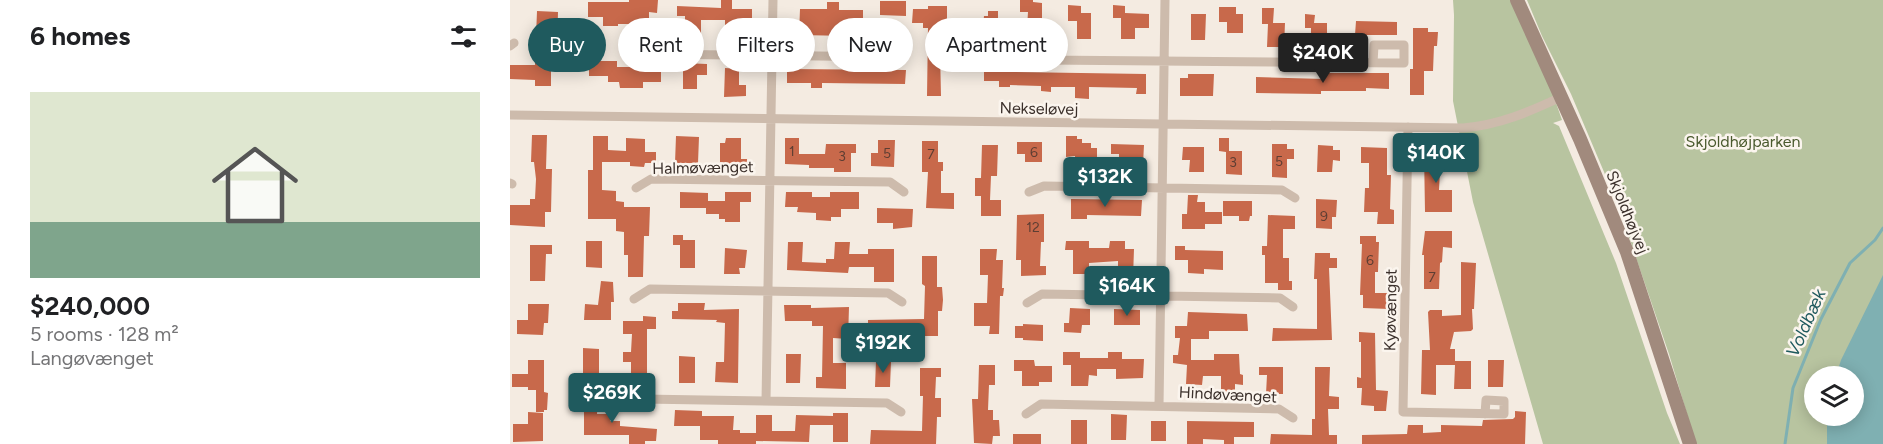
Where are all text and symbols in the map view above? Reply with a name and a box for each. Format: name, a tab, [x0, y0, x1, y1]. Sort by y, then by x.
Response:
chip: Buy	[528, 18, 606, 72]
chip: Rent	[618, 18, 704, 72]
chip: Filters	[716, 18, 815, 72]
chip: New	[827, 18, 913, 72]
chip: Apartment	[925, 18, 1068, 72]
text: 6 homes	[30, 20, 130, 52]
icon: filters	[447, 20, 480, 53]
pin: $240K	[1281, 33, 1365, 84]
text: $240K	[1292, 40, 1354, 64]
street label: Nekseløvej	[999, 98, 1079, 119]
icon: home	[201, 131, 309, 239]
park label: Skjoldhøjparken	[1686, 132, 1800, 151]
pin: $140K	[1394, 133, 1478, 184]
text: $140K	[1407, 140, 1465, 164]
house number: 1	[789, 143, 795, 160]
house number: 6	[1030, 144, 1038, 161]
house number: 5	[883, 145, 891, 162]
house number: 7	[927, 146, 935, 163]
house number: 3	[838, 148, 846, 165]
house number: 5	[1275, 153, 1283, 170]
house number: 3	[1229, 154, 1237, 171]
street label: Halmøvænget	[652, 157, 754, 178]
pin: $132K	[1063, 157, 1147, 208]
text: $132K	[1077, 164, 1133, 188]
street label: Skjoldhøjvej	[1602, 168, 1653, 256]
house number: 9	[1320, 208, 1328, 225]
house number: 12	[1026, 219, 1040, 236]
house number: 6	[1366, 252, 1374, 269]
pin: $164K	[1085, 266, 1169, 317]
street label: Kyøvænget	[1380, 269, 1401, 351]
house number: 7	[1428, 269, 1436, 286]
text: $164K	[1098, 273, 1156, 297]
water label: Voldbæk	[1781, 285, 1831, 360]
text: $240,000	[30, 290, 150, 322]
text: 5 rooms · 128 m²	[30, 322, 179, 346]
pin: $192K	[841, 323, 925, 374]
text: $192K	[855, 330, 911, 354]
text: Langøvænget	[30, 346, 154, 370]
map controls	[1804, 366, 1864, 426]
button: layers	[1804, 366, 1864, 426]
pin: $269K	[570, 373, 654, 424]
text: $269K	[582, 380, 642, 404]
street label: Hindøvænget	[1178, 382, 1278, 407]

